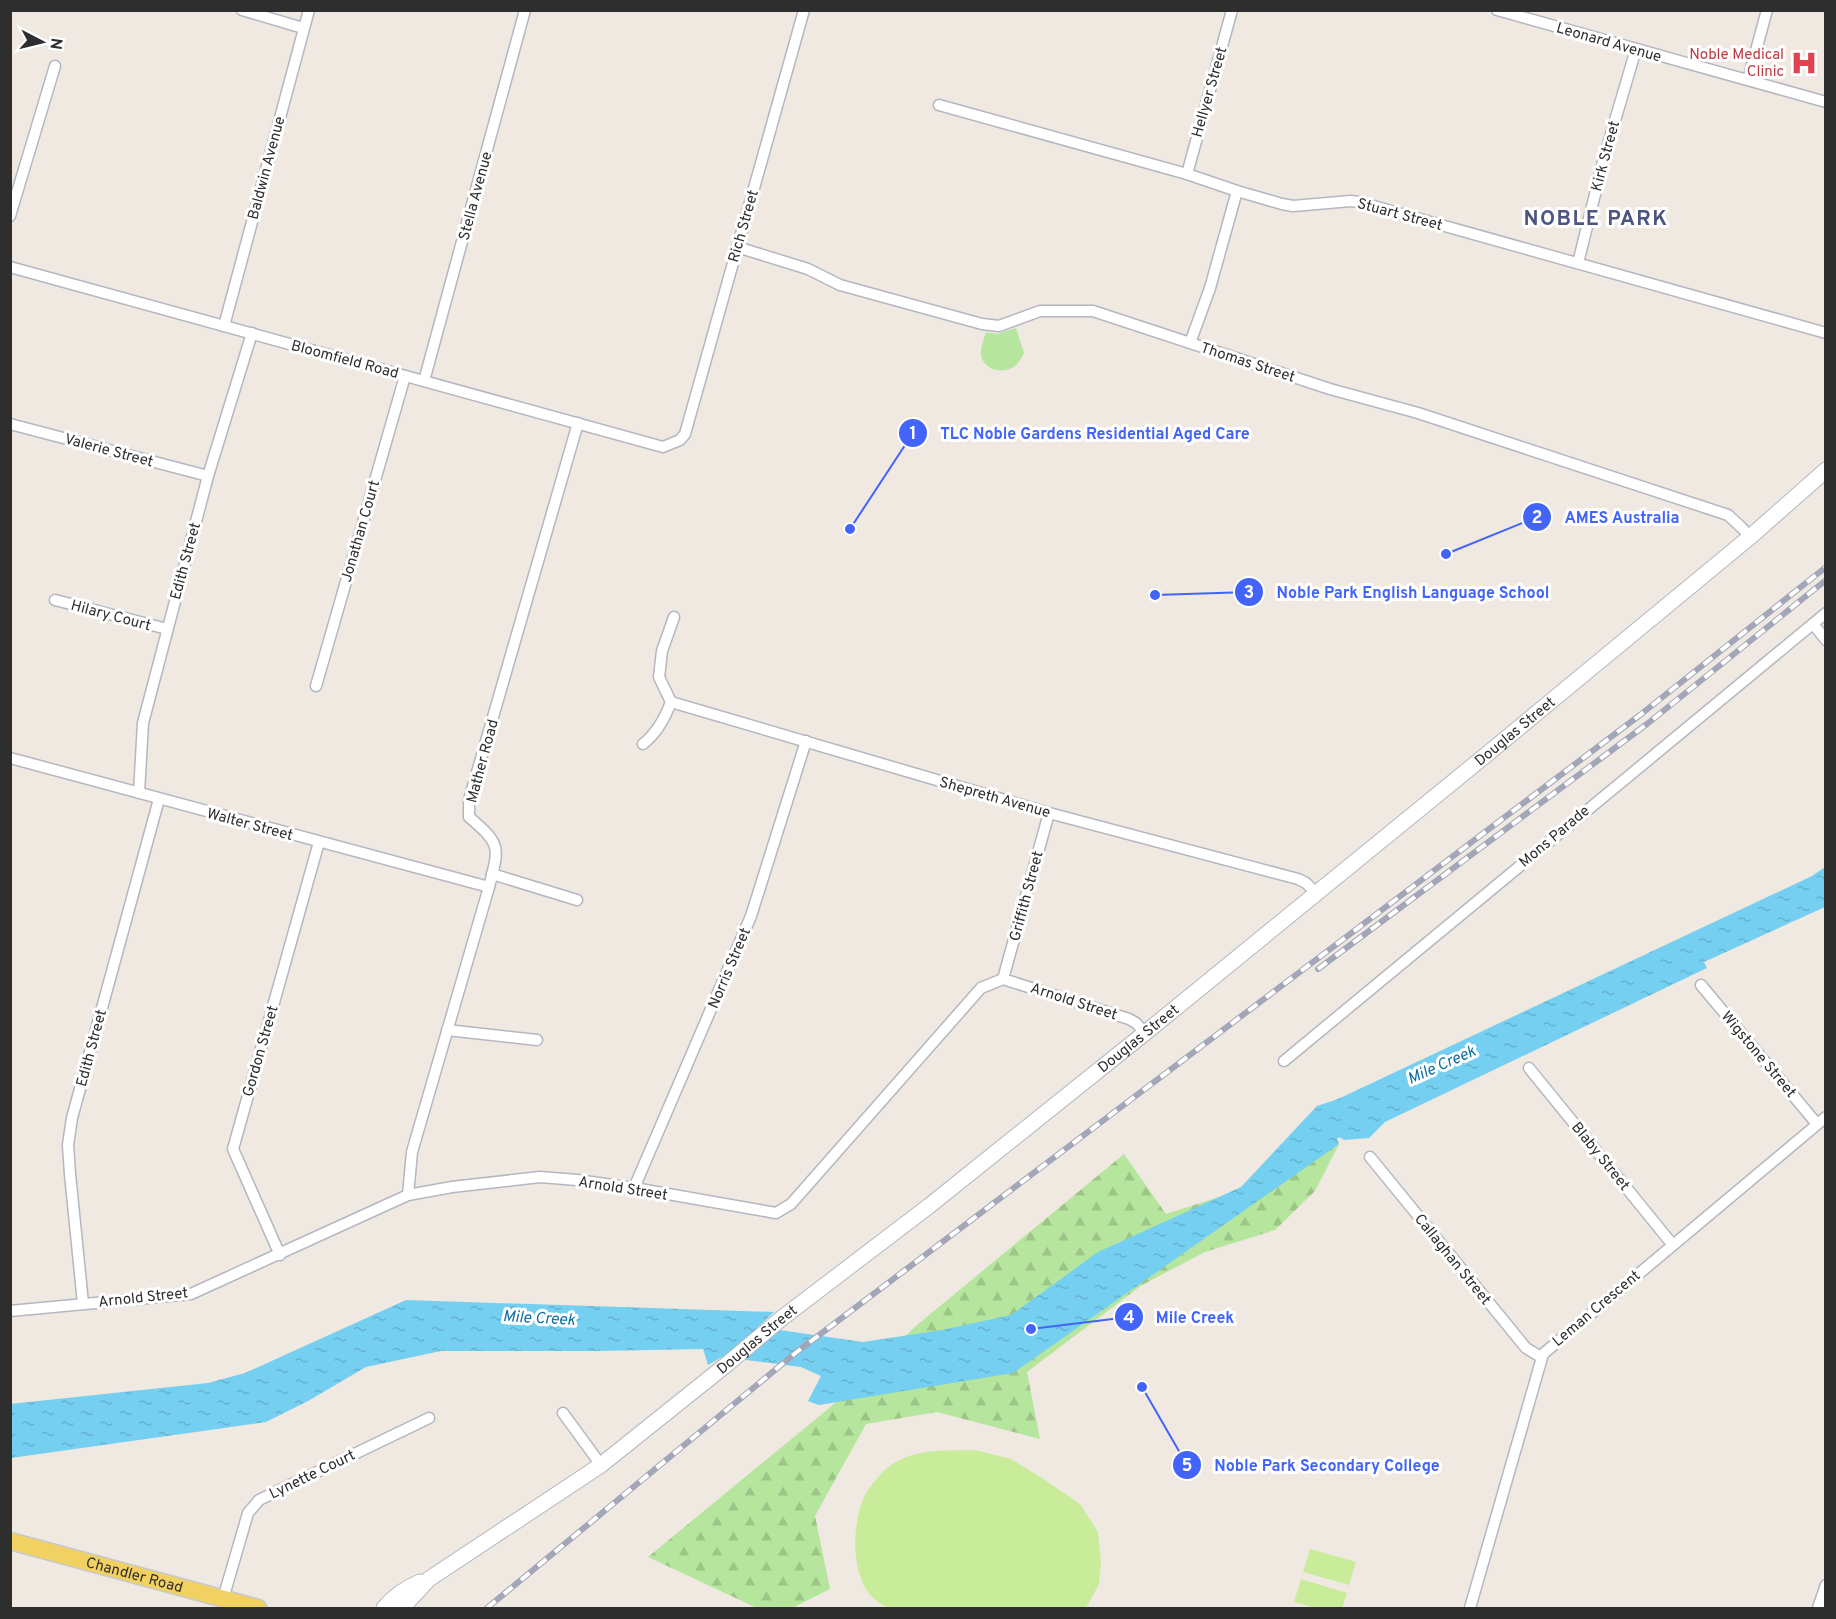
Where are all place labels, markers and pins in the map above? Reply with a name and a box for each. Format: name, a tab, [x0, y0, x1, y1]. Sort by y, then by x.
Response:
place label: Noble Medical Clinic	[1689, 46, 1784, 82]
hospital icon: Noble Medical Clinic	[1789, 48, 1819, 78]
callout: TLC Noble Gardens Residential Aged Care	[898, 416, 1262, 450]
callout: AMES Australia	[1522, 500, 1692, 534]
callout: Noble Park English Language School	[1234, 575, 1561, 609]
callout: Mile Creek	[1114, 1300, 1246, 1334]
callout: Noble Park Secondary College	[1172, 1448, 1452, 1482]

